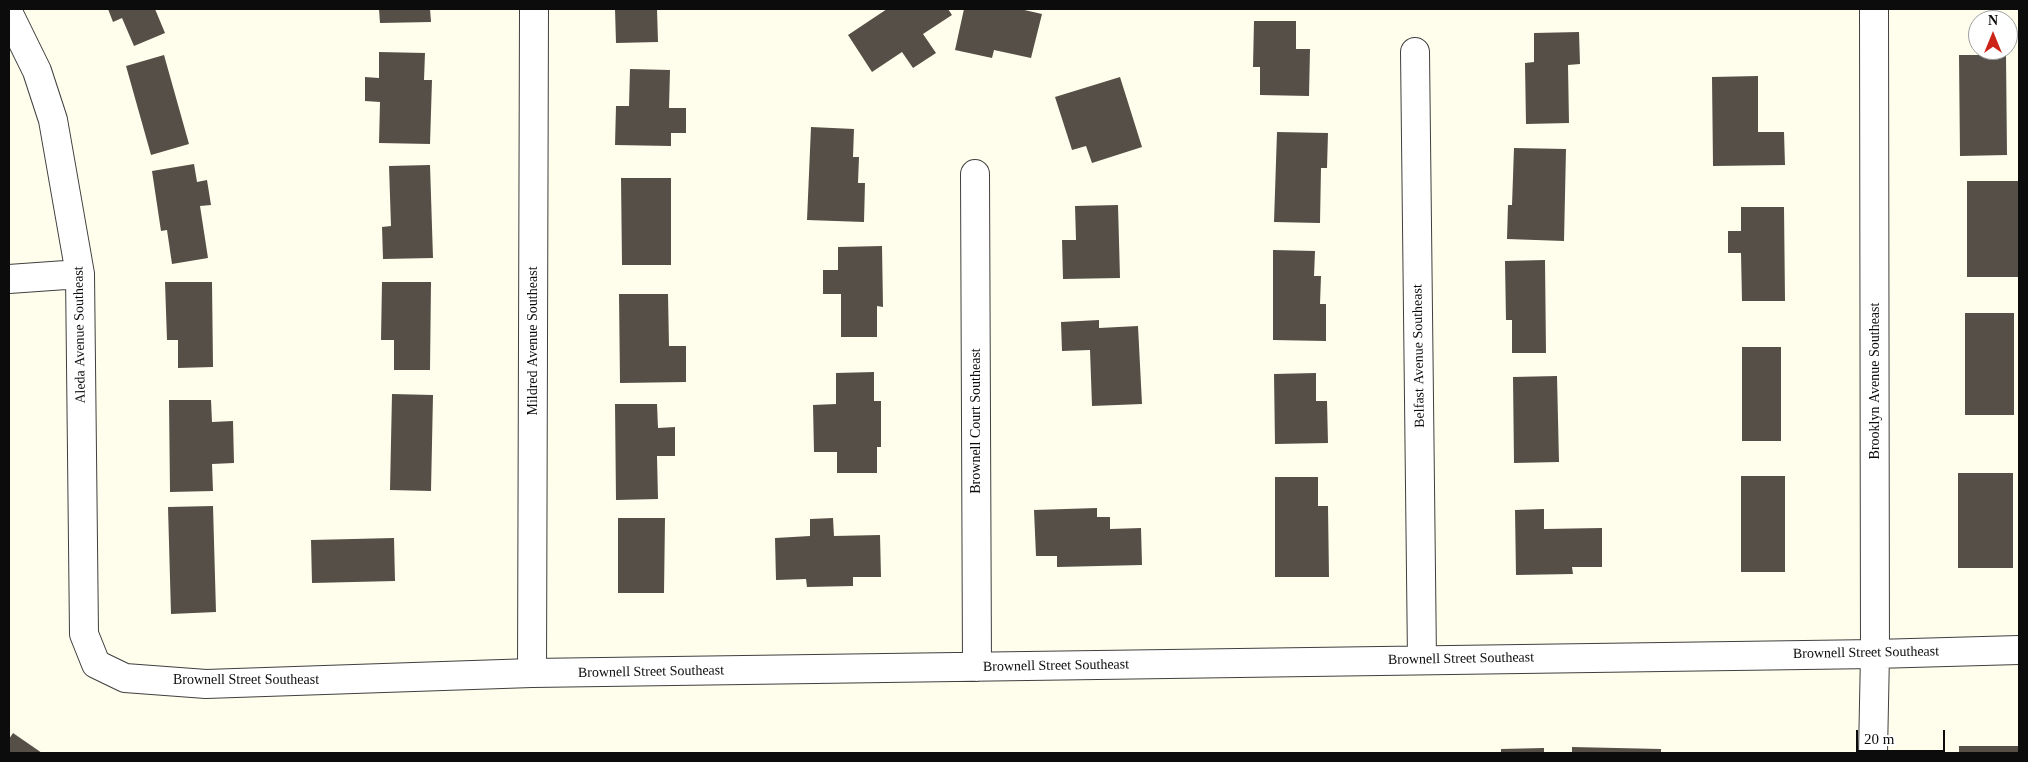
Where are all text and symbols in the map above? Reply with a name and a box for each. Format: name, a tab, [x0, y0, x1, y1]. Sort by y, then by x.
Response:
north arrow	[1968, 10, 2018, 60]
text: N	[1988, 13, 1998, 28]
street label: Aleda Avenue Southeast	[70, 266, 90, 404]
street label: Mildred Avenue Southeast	[525, 266, 541, 416]
street label: Belfast Avenue Southeast	[1409, 284, 1429, 428]
street label: Brooklyn Avenue Southeast	[1867, 303, 1883, 459]
street label: Brownell Court Southeast	[968, 348, 984, 494]
street label: Brownell Street Southeast	[1793, 643, 1939, 663]
street label: Brownell Street Southeast	[1388, 649, 1534, 669]
street label: Brownell Street Southeast	[983, 656, 1129, 676]
street label: Brownell Street Southeast	[578, 662, 724, 682]
street label: Brownell Street Southeast	[173, 672, 319, 688]
scale bar	[1858, 720, 1947, 752]
text: 20 m	[1864, 731, 1894, 747]

